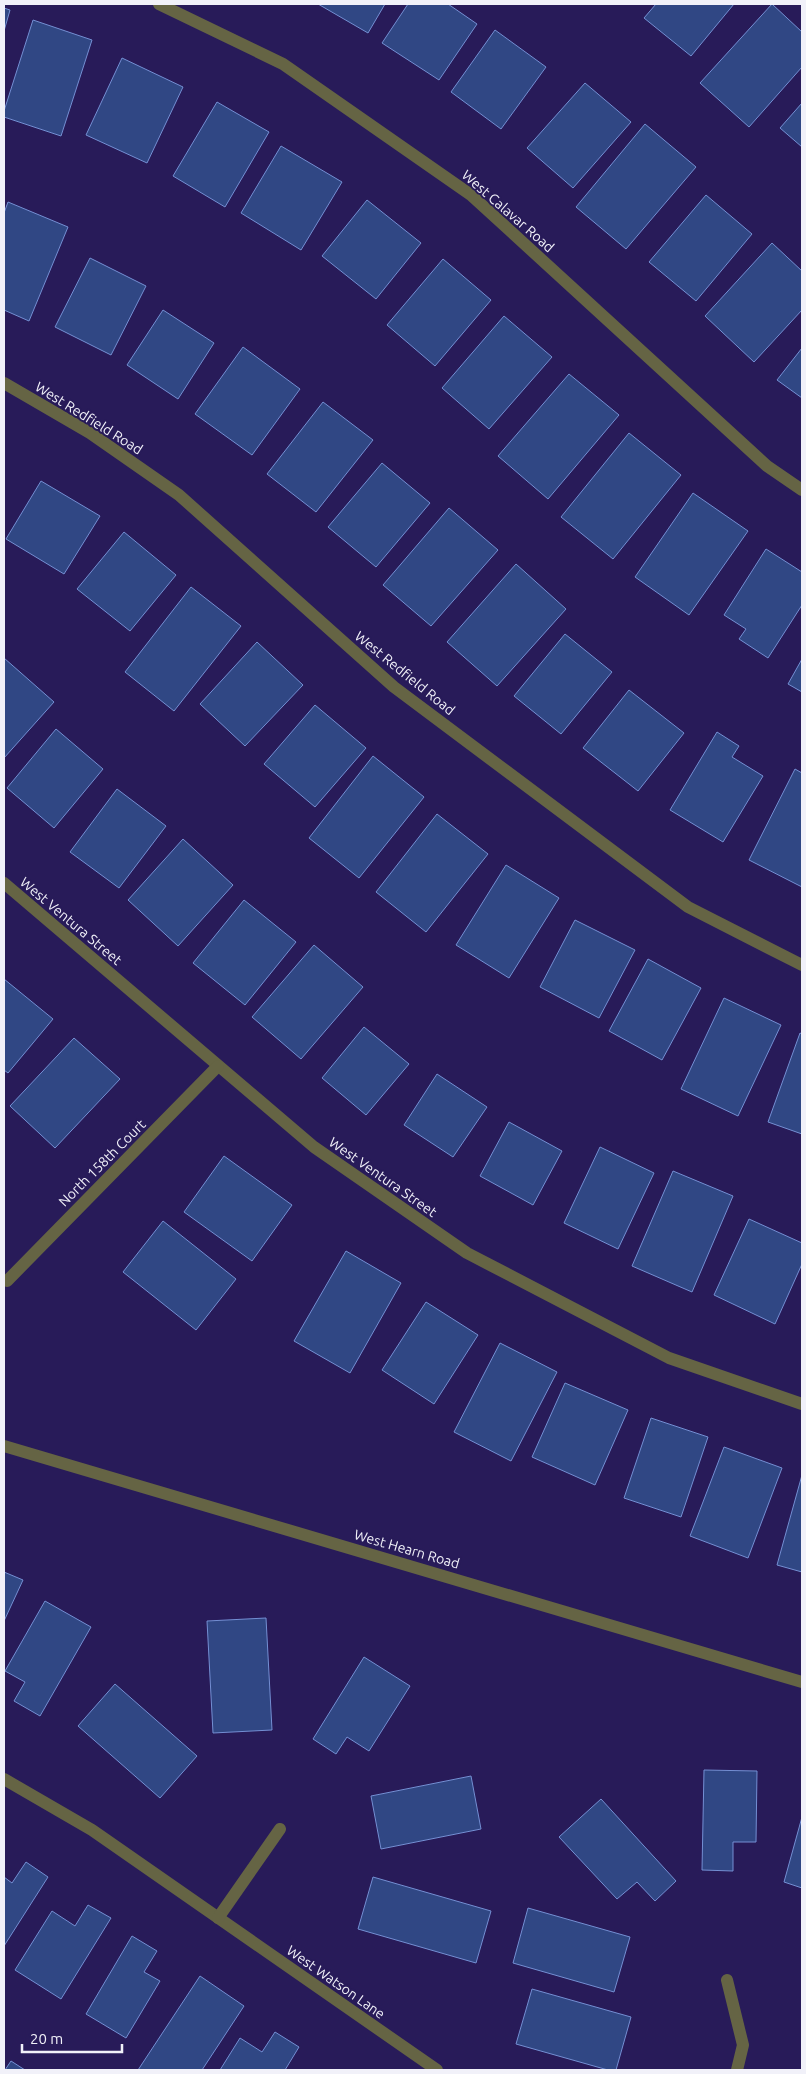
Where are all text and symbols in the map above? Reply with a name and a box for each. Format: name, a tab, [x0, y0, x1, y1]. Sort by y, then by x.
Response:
street label: West Calavar Road	[459, 167, 557, 255]
street label: West Redfield Road	[32, 378, 146, 458]
street label: West Redfield Road	[352, 628, 458, 718]
street label: West Ventura Street	[17, 874, 125, 968]
street label: North 158th Court	[55, 1116, 149, 1210]
street label: West Ventura Street	[326, 1134, 440, 1220]
street label: West Hearn Road	[353, 1526, 461, 1572]
street label: West Watson Lane	[284, 1942, 388, 2022]
scale bar	[22, 2022, 122, 2054]
text: 20 m	[30, 2030, 63, 2047]

